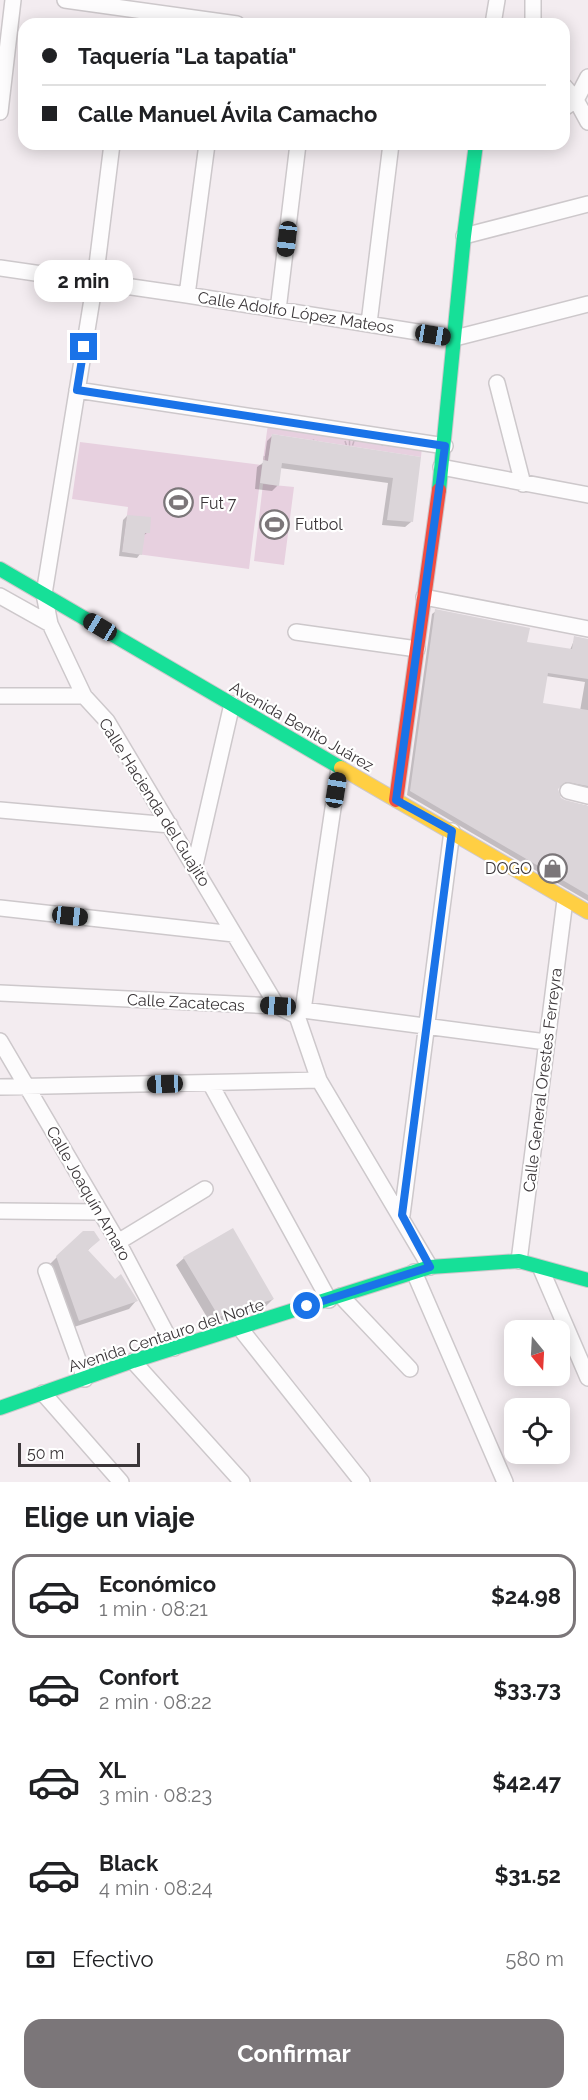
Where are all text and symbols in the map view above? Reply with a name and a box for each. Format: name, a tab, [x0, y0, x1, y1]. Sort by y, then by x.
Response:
text: Taquería "La tapatía"	[78, 43, 297, 69]
text: Calle Manuel Ávila Camacho	[78, 101, 377, 127]
car	[276, 220, 298, 258]
callout: 2 min	[34, 260, 134, 302]
text: 2 min	[58, 269, 109, 293]
street label: Calle Adolfo López Mateos	[196, 288, 396, 337]
car	[414, 323, 452, 347]
route end	[70, 333, 97, 360]
sports icon: Fut 7	[163, 487, 195, 519]
place label: Fut 7	[200, 494, 237, 513]
sports icon: Futbol	[258, 508, 290, 540]
place label: Futbol	[295, 515, 343, 534]
car	[80, 610, 120, 644]
street label: Avenida Benito Juárez	[226, 677, 377, 775]
street label: Calle Hacienda del Guajito	[95, 715, 214, 890]
car	[324, 771, 348, 809]
shop icon: DOGO	[537, 852, 569, 884]
place label: DOGO	[485, 859, 532, 878]
car	[51, 905, 89, 927]
street label: Calle General Orestes Ferreyra	[519, 967, 566, 1193]
street label: Calle Zacatecas	[127, 990, 246, 1015]
car	[260, 996, 296, 1016]
car	[147, 1074, 183, 1094]
street label: Calle Joaquín Amaro	[42, 1123, 135, 1264]
route start	[293, 1292, 320, 1319]
street label: Avenida Centauro del Norte	[66, 1295, 267, 1376]
north arrow	[504, 1320, 570, 1386]
map controls	[504, 1320, 570, 1464]
button: locate	[504, 1398, 570, 1464]
scale bar	[18, 1440, 140, 1468]
text: 50 m	[27, 1444, 64, 1463]
text: Elige un viaje	[24, 1502, 195, 1533]
icon: car	[27, 1569, 81, 1623]
text: Económico	[99, 1571, 216, 1597]
text: $24.98	[491, 1583, 561, 1609]
text: 1 min · 08:21	[99, 1597, 208, 1621]
icon: car	[27, 1662, 81, 1716]
text: Confort	[99, 1664, 179, 1690]
text: $33.73	[493, 1676, 561, 1702]
text: 2 min · 08:22	[99, 1690, 212, 1714]
icon: car	[27, 1755, 81, 1809]
text: XL	[99, 1757, 126, 1783]
text: $42.47	[492, 1769, 561, 1795]
text: 3 min · 08:23	[99, 1783, 212, 1807]
icon: car	[27, 1848, 81, 1902]
text: Black	[99, 1850, 158, 1876]
text: $31.52	[494, 1862, 561, 1888]
text: 4 min · 08:24	[99, 1876, 213, 1900]
icon: cash	[24, 1943, 57, 1976]
text: Efectivo	[72, 1946, 154, 1972]
text: 580 m	[506, 1947, 564, 1971]
button: Confirmar	[24, 2019, 564, 2088]

